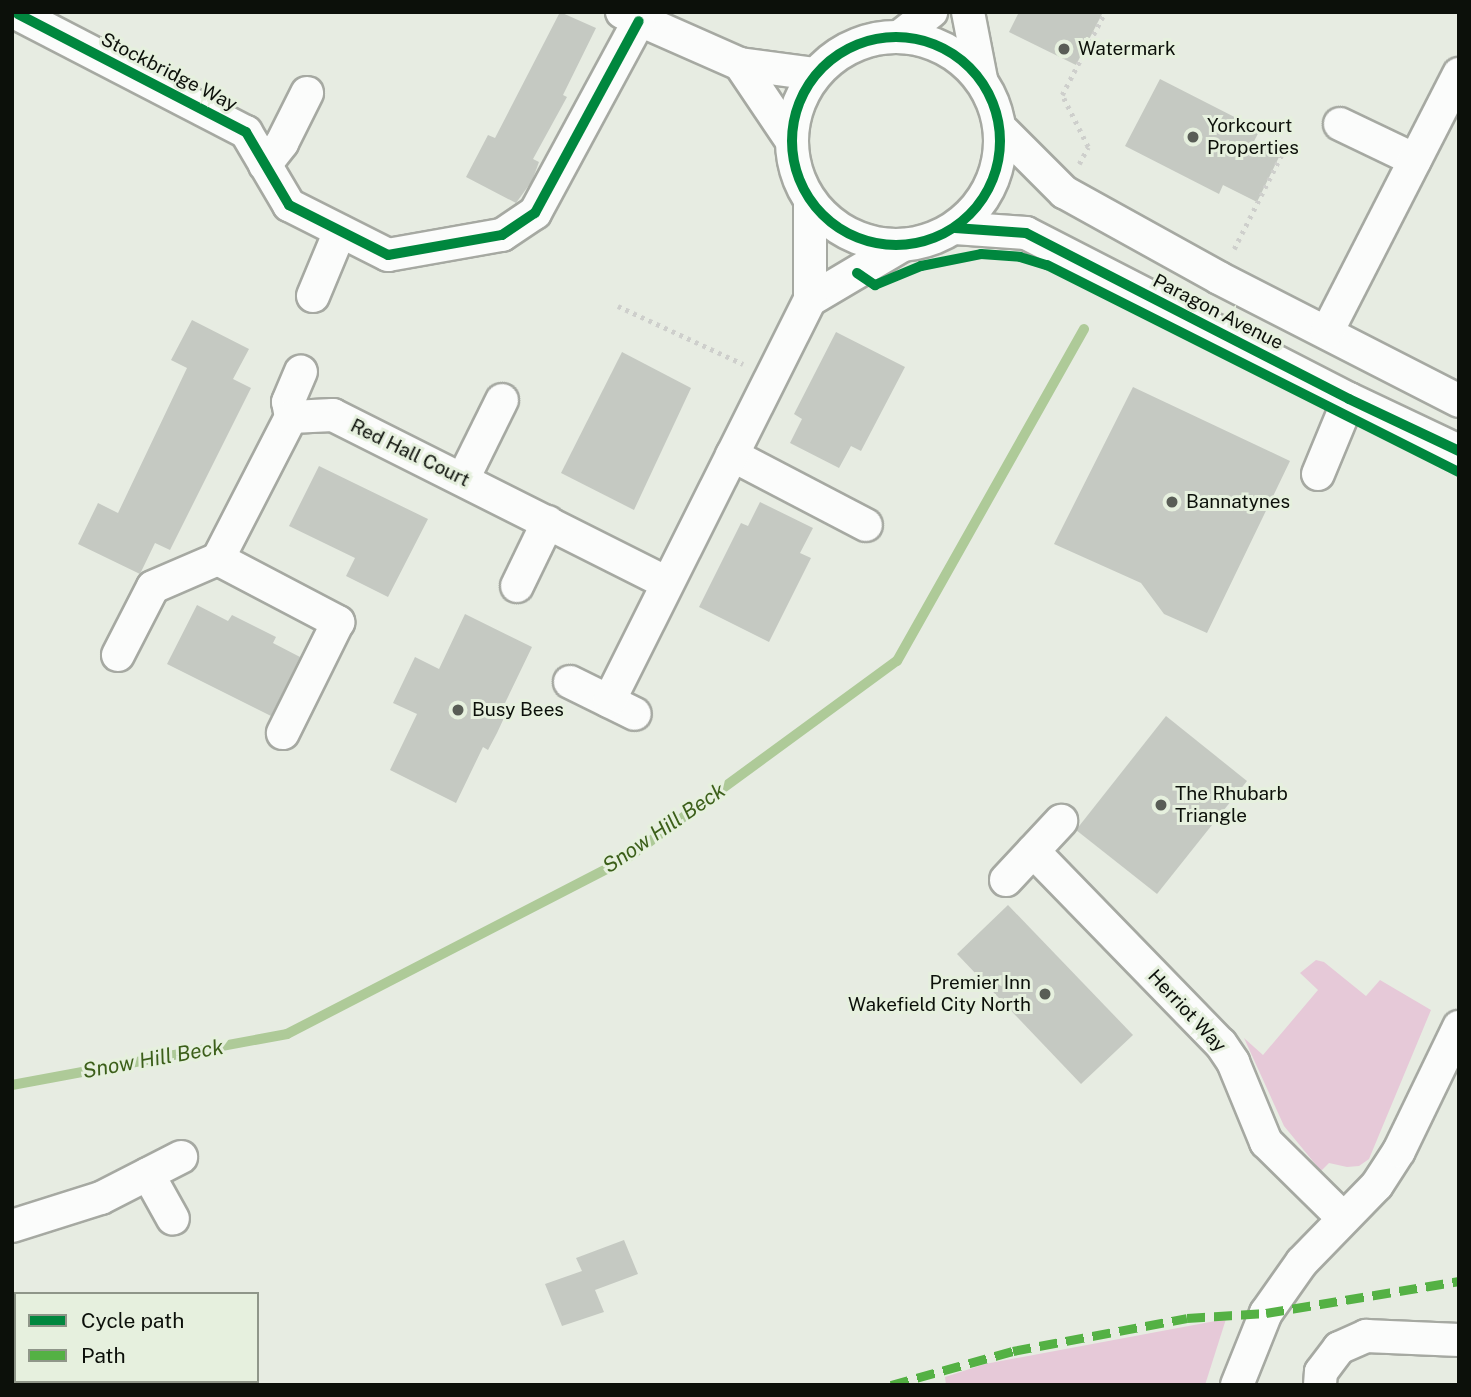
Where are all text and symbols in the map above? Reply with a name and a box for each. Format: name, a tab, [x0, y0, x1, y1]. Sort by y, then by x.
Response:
street label: Stockbridge Way	[97, 28, 241, 116]
place label: Watermark	[1078, 38, 1176, 60]
marker: Watermark	[1056, 41, 1072, 57]
place label: Yorkcourt Properties	[1207, 115, 1299, 159]
marker: Yorkcourt Properties	[1185, 129, 1201, 145]
street label: Paragon Avenue	[1149, 269, 1287, 355]
street label: Red Hall Court	[347, 414, 473, 492]
place label: Bannatynes	[1186, 491, 1290, 513]
marker: Bannatynes	[1164, 494, 1180, 510]
place label: Busy Bees	[472, 699, 564, 721]
marker: Busy Bees	[450, 702, 466, 718]
water label: Snow Hill Beck	[598, 778, 730, 878]
place label: The Rhubarb Triangle	[1175, 783, 1288, 827]
marker: The Rhubarb Triangle	[1153, 797, 1169, 813]
street label: Herriot Way	[1143, 965, 1231, 1057]
place label: Premier Inn Wakefield City North	[848, 972, 1031, 1016]
marker: Premier Inn Wakefield City North	[1037, 986, 1053, 1002]
water label: Snow Hill Beck	[81, 1034, 225, 1084]
legend	[14, 1292, 259, 1383]
text: Cycle path	[81, 1308, 184, 1333]
text: Path	[81, 1343, 126, 1368]

